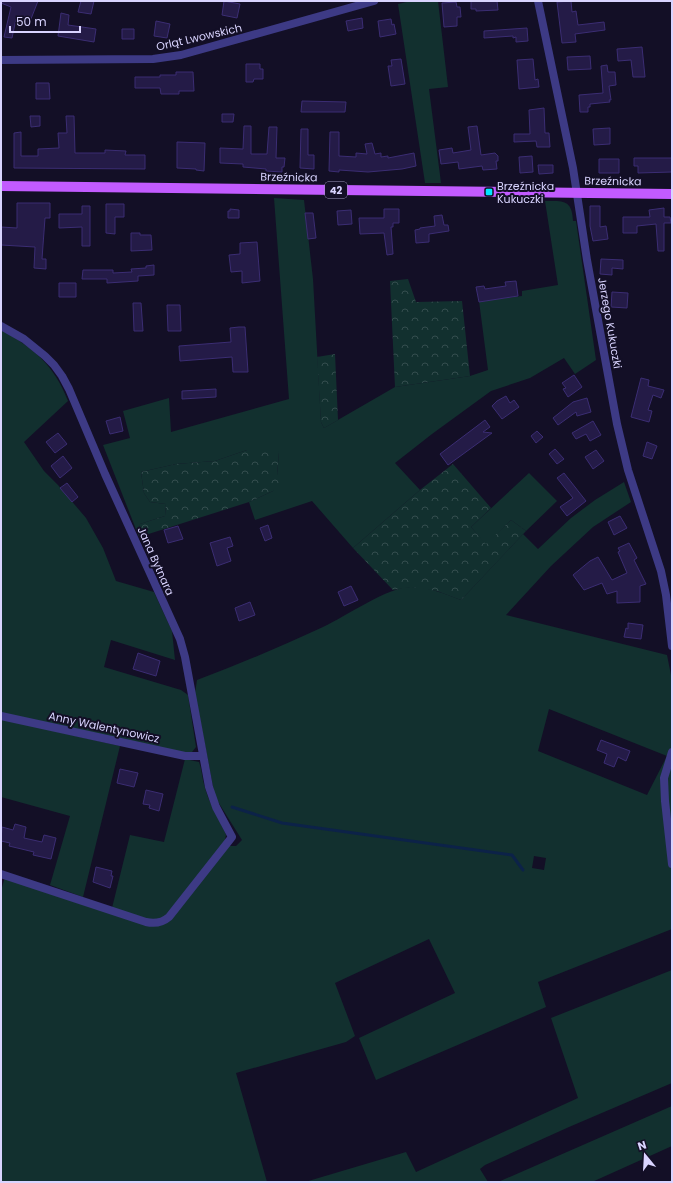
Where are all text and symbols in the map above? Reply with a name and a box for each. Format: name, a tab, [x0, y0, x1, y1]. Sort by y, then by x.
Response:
scale bar	[10, 8, 80, 34]
text: 50 m	[16, 13, 47, 30]
street label: Orląt Lwowskich	[155, 19, 243, 55]
street label: Brzeźnicka	[260, 169, 318, 185]
street label: Brzeźnicka	[584, 173, 642, 189]
place label: Brzeźnicka Kukuczki	[497, 178, 554, 207]
road number: 42	[325, 182, 347, 198]
marker: Brzeźnicka Kukuczki	[484, 187, 494, 197]
street label: Jerzego Kukuczki	[594, 276, 626, 370]
street label: Jana Bytnara	[134, 524, 178, 598]
street label: Anny Walentynowicz	[47, 707, 161, 747]
north arrow	[625, 1135, 665, 1175]
text: N	[635, 1137, 648, 1154]

